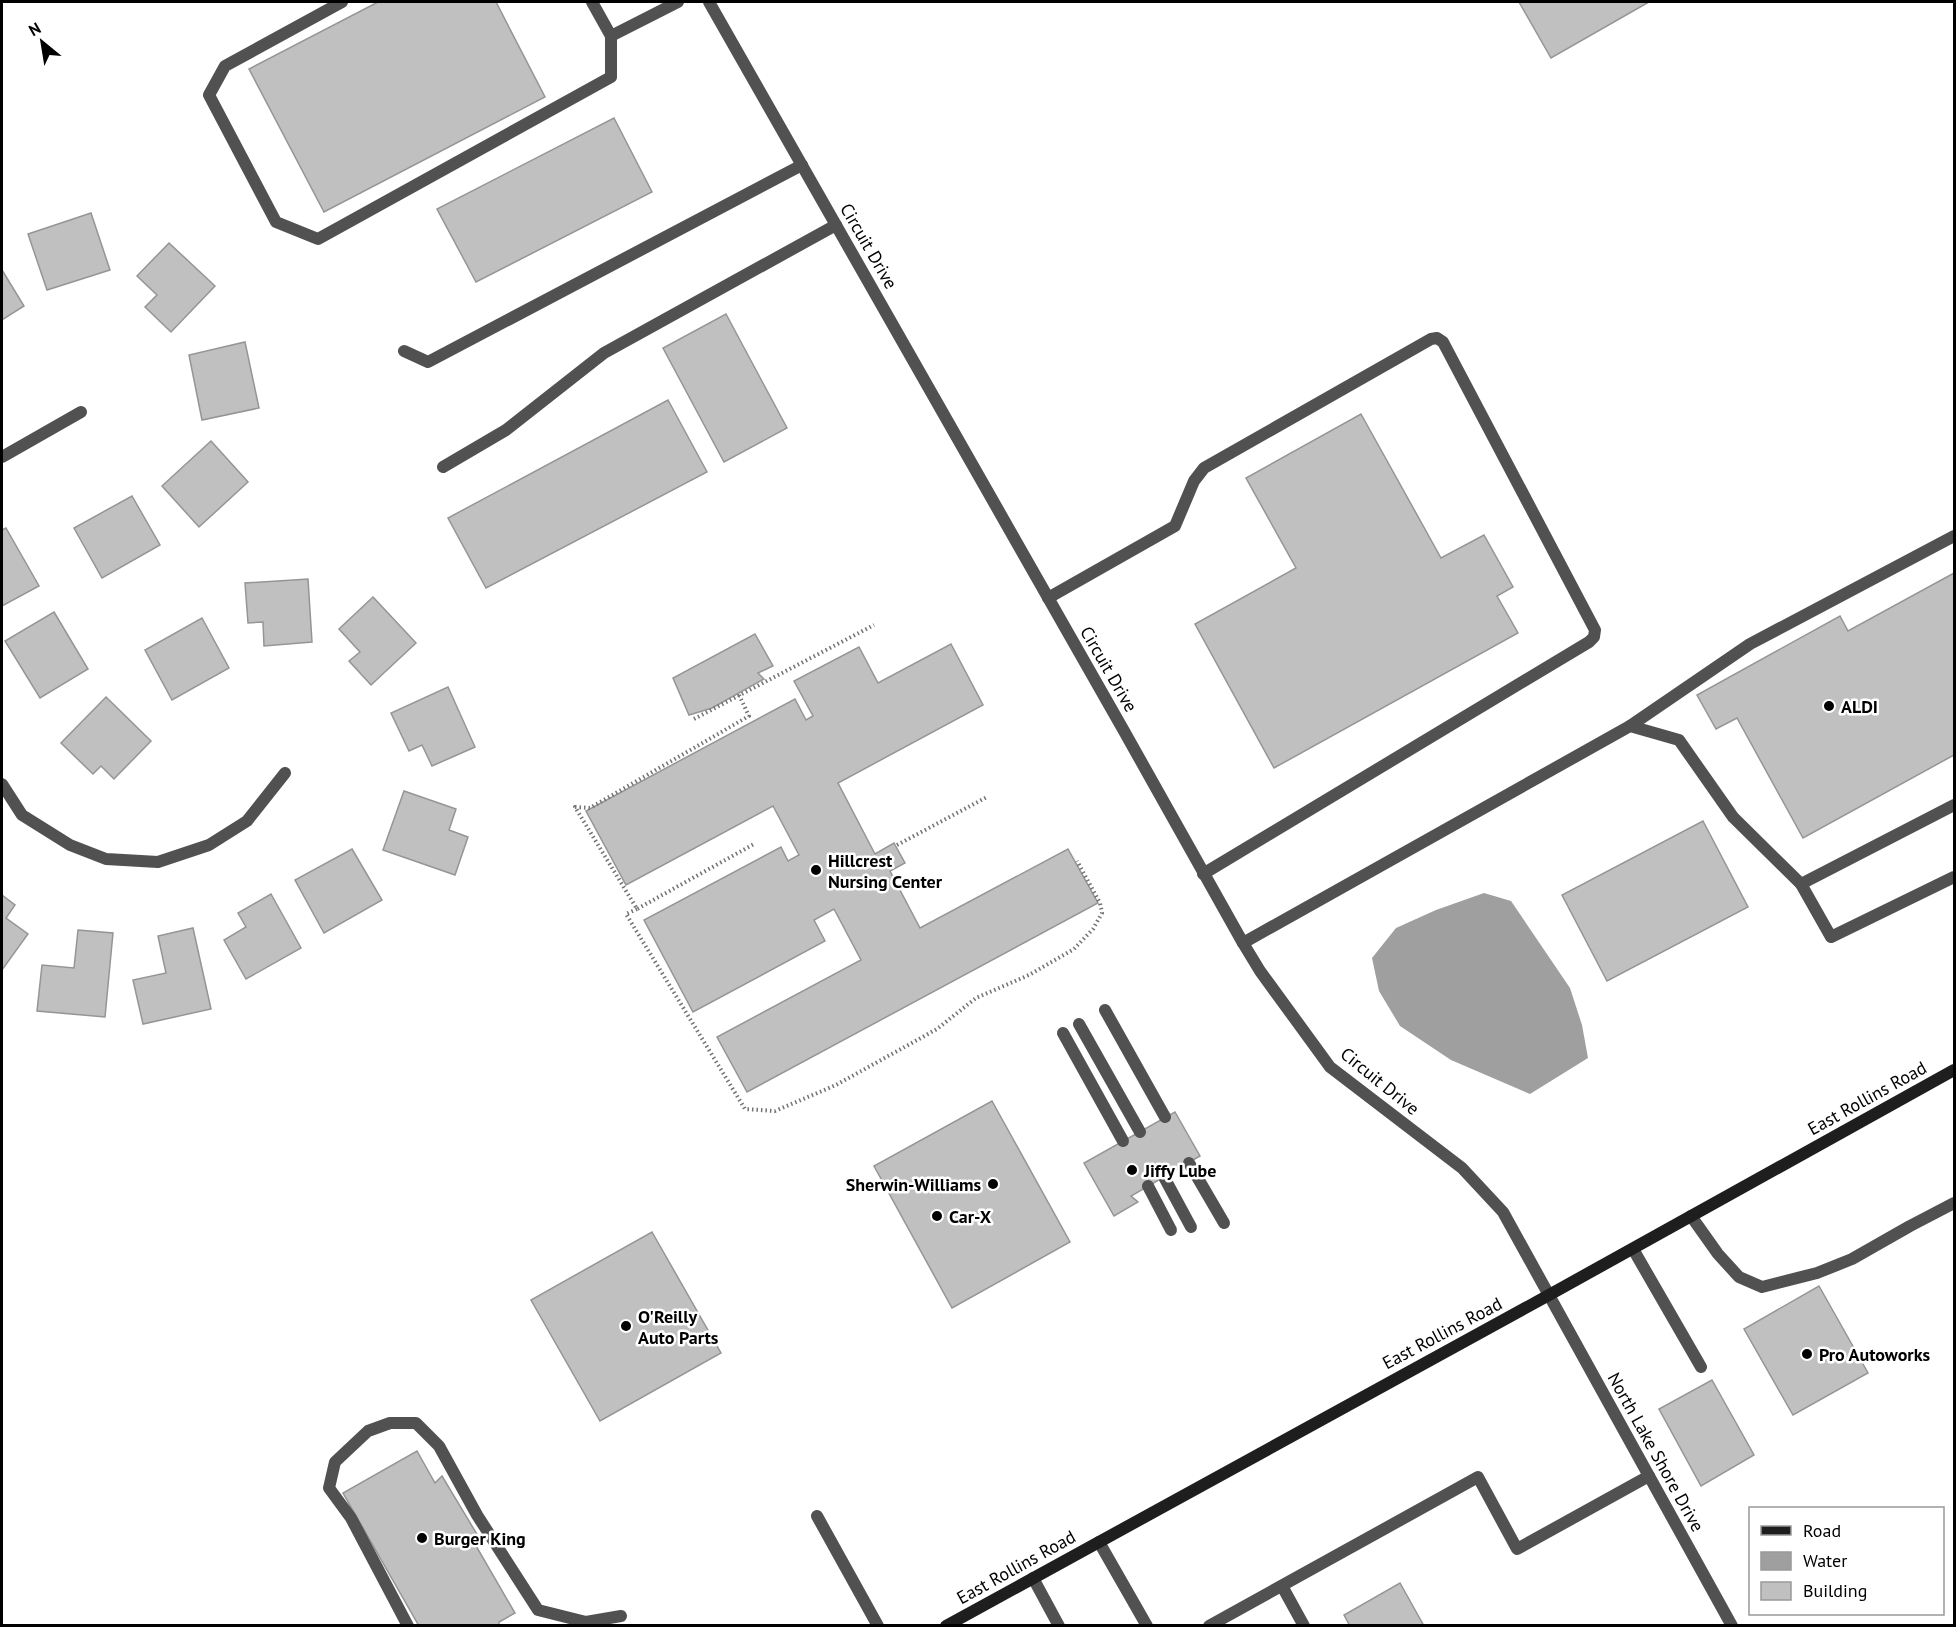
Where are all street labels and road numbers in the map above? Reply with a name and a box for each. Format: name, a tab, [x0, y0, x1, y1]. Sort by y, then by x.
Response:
street label: Circuit Drive	[835, 199, 903, 293]
street label: Circuit Drive	[1075, 622, 1143, 716]
street label: Circuit Drive	[1336, 1042, 1424, 1120]
street label: East Rollins Road	[1804, 1056, 1930, 1140]
street label: East Rollins Road	[1378, 1292, 1506, 1374]
street label: North Lake Shore Drive	[1603, 1368, 1709, 1536]
street label: East Rollins Road	[953, 1525, 1079, 1609]

